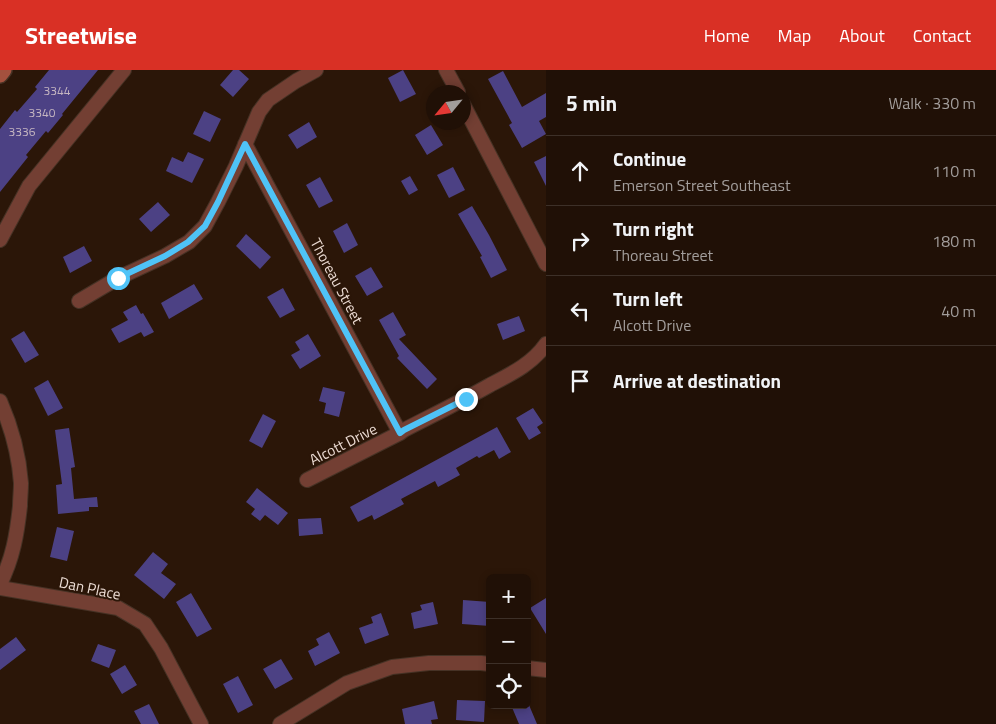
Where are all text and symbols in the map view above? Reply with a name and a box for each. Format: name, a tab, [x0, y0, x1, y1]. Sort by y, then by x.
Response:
text: Streetwise	[25, 17, 137, 53]
text: Home	[704, 22, 750, 49]
text: Map	[778, 22, 811, 49]
text: About	[839, 22, 885, 49]
text: Contact	[913, 22, 971, 49]
house number: 3344	[44, 81, 71, 100]
north arrow	[426, 85, 471, 130]
text: 5 min	[566, 87, 617, 119]
text: Walk · 330 m	[888, 91, 976, 115]
house number: 3340	[29, 103, 56, 122]
house number: 3336	[9, 122, 36, 141]
text: Continue	[613, 144, 686, 173]
icon: ahead	[566, 157, 594, 185]
text: 110 m	[932, 159, 976, 183]
text: Emerson Street Southeast	[613, 173, 791, 197]
text: Turn right	[613, 214, 694, 243]
icon: right	[566, 227, 594, 255]
text: 180 m	[932, 229, 976, 253]
street label: Thoreau Street	[305, 234, 370, 329]
text: Thoreau Street	[613, 243, 713, 267]
route start	[107, 267, 130, 290]
text: Turn left	[613, 284, 683, 313]
icon: left	[566, 297, 594, 325]
text: 40 m	[941, 299, 976, 323]
text: Alcott Drive	[613, 313, 691, 337]
text: Arrive at destination	[613, 366, 781, 395]
icon: arrive	[566, 367, 594, 395]
route end	[455, 388, 478, 411]
street label: Alcott Drive	[305, 417, 381, 471]
street label: Dan Place	[57, 570, 123, 606]
map controls	[486, 574, 531, 709]
button: +	[486, 574, 531, 619]
button: −	[486, 619, 531, 664]
button: locate	[486, 664, 531, 709]

